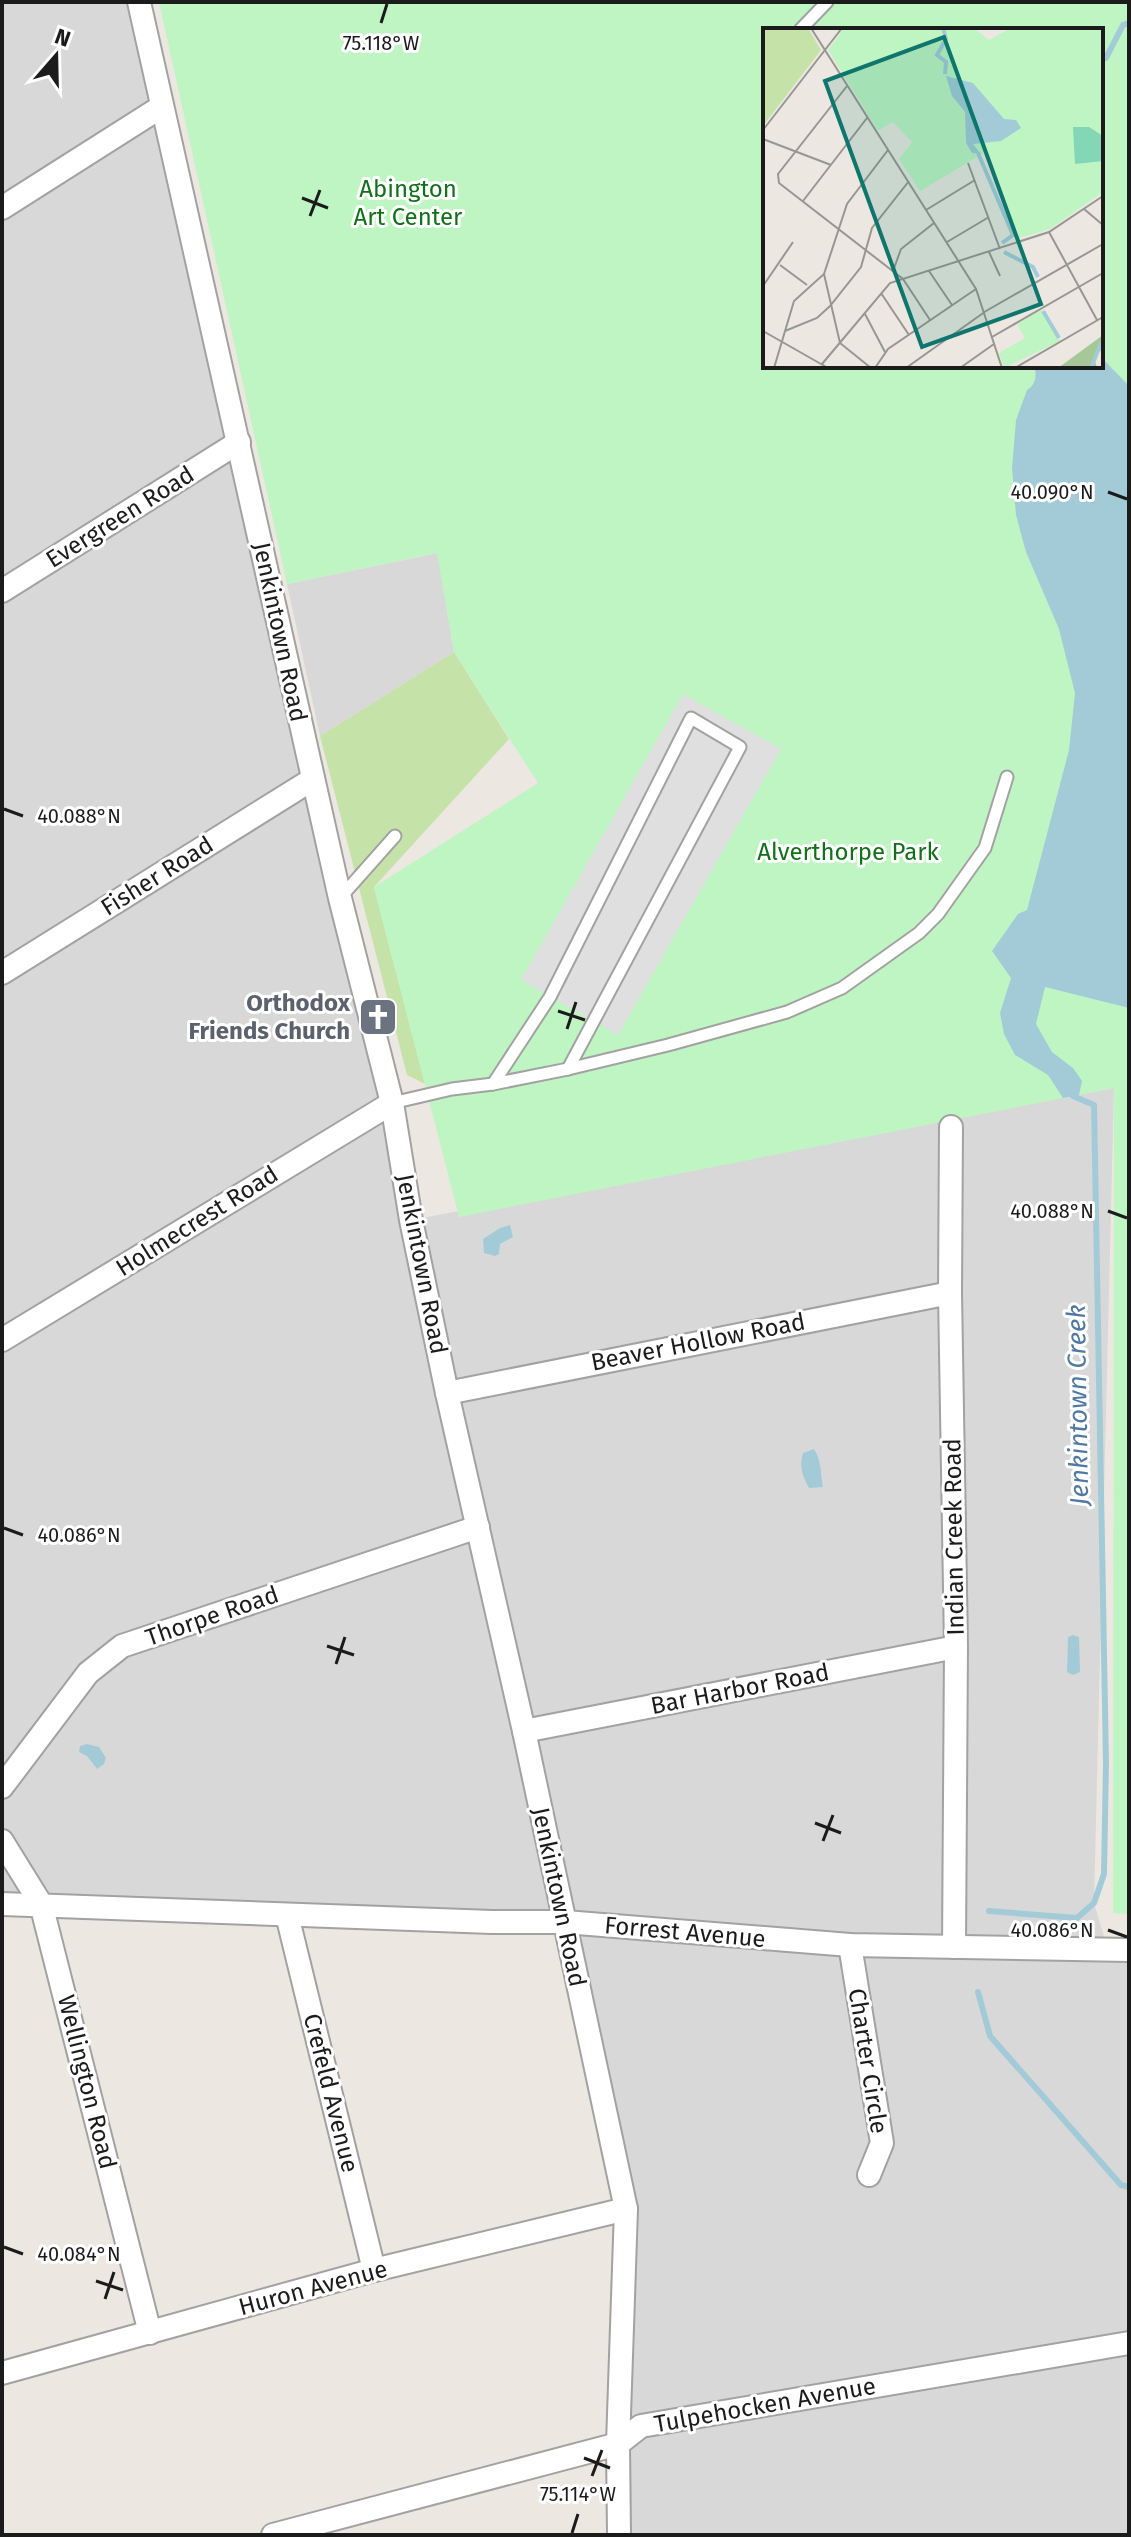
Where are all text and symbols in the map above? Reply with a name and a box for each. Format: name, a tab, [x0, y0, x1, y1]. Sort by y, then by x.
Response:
north arrow	[16, 16, 96, 96]
text: N	[51, 22, 74, 53]
inset map	[763, 28, 1103, 368]
text: 75.118°W	[343, 31, 420, 55]
park label: Abington Art Center	[354, 175, 463, 231]
street label: Evergreen Road	[41, 460, 199, 574]
text: 40.090°N	[1010, 480, 1094, 504]
street label: Jenkintown Road	[247, 540, 313, 724]
text: 40.088°N	[37, 804, 121, 828]
street label: Fisher Road	[96, 830, 218, 922]
park label: Alverthorpe Park	[757, 838, 939, 866]
place label: Orthodox Friends Church	[189, 989, 351, 1045]
church icon: Orthodox Friends Church	[357, 996, 399, 1038]
street label: Holmecrest Road	[111, 1160, 283, 1282]
street label: Jenkintown Road	[391, 1172, 453, 1356]
text: 40.088°N	[1010, 1199, 1094, 1223]
water label: Jenkintown Creek	[1061, 1304, 1095, 1508]
street label: Beaver Hollow Road	[588, 1307, 808, 1377]
street label: Indian Creek Road	[938, 1438, 970, 1636]
text: 40.086°N	[37, 1523, 121, 1547]
street label: Thorpe Road	[142, 1580, 282, 1652]
street label: Bar Harbor Road	[648, 1658, 832, 1720]
street label: Jenkintown Road	[526, 1805, 592, 1989]
street label: Forrest Avenue	[603, 1911, 767, 1953]
text: 40.086°N	[1010, 1918, 1094, 1942]
street label: Charter Circle	[843, 1986, 893, 2136]
street label: Wellington Road	[52, 1992, 122, 2172]
street label: Crefeld Avenue	[298, 2011, 364, 2175]
text: 40.084°N	[37, 2242, 121, 2266]
street label: Huron Avenue	[236, 2255, 390, 2321]
street label: Tulpehocken Avenue	[652, 2372, 878, 2438]
text: 75.114°W	[540, 2482, 617, 2506]

